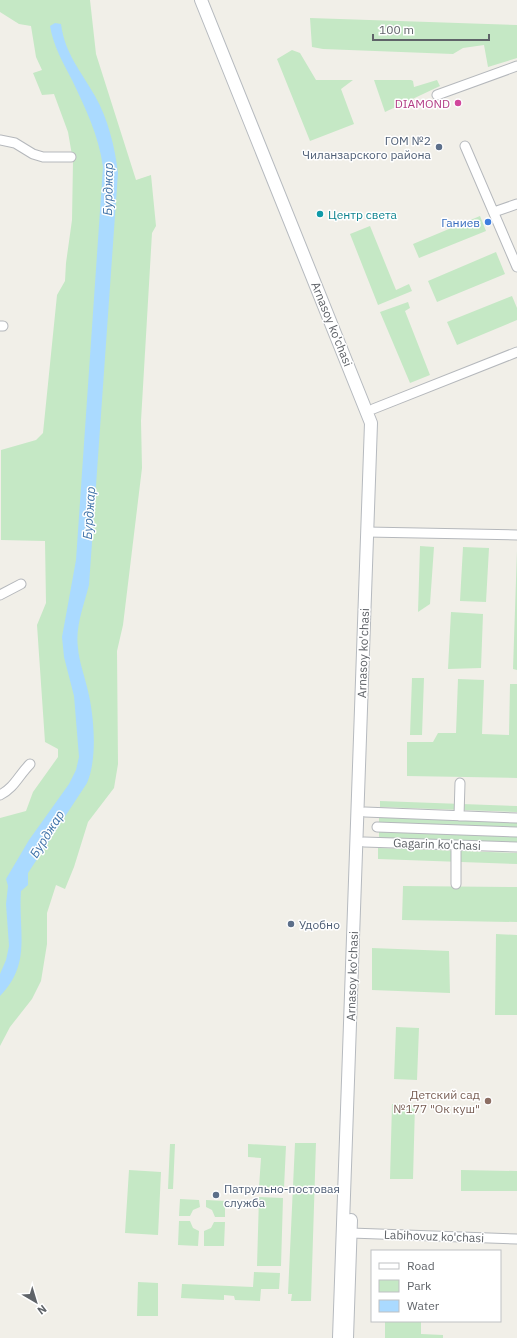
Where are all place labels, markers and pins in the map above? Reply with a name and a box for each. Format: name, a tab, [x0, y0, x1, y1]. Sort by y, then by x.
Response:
place label: DIAMOND	[395, 96, 450, 111]
marker: DIAMOND	[453, 98, 463, 108]
place label: ГОМ №2 Чиланзарского района	[302, 133, 432, 162]
marker: ГОМ №2 Чиланзарского района	[434, 142, 444, 152]
place label: Центр света	[328, 207, 397, 222]
marker: Центр света	[315, 209, 325, 219]
place label: Ганиев	[441, 215, 480, 230]
marker: Ганиев	[483, 217, 493, 227]
place label: Удобно	[299, 917, 340, 932]
marker: Удобно	[286, 919, 296, 929]
place label: Детский сад №177 "Ок куш"	[393, 1087, 480, 1116]
marker: Детский сад №177 "Ок куш"	[483, 1096, 493, 1106]
place label: Патрульно-постовая служба	[224, 1181, 340, 1210]
marker: Патрульно-постовая служба	[211, 1190, 221, 1200]

